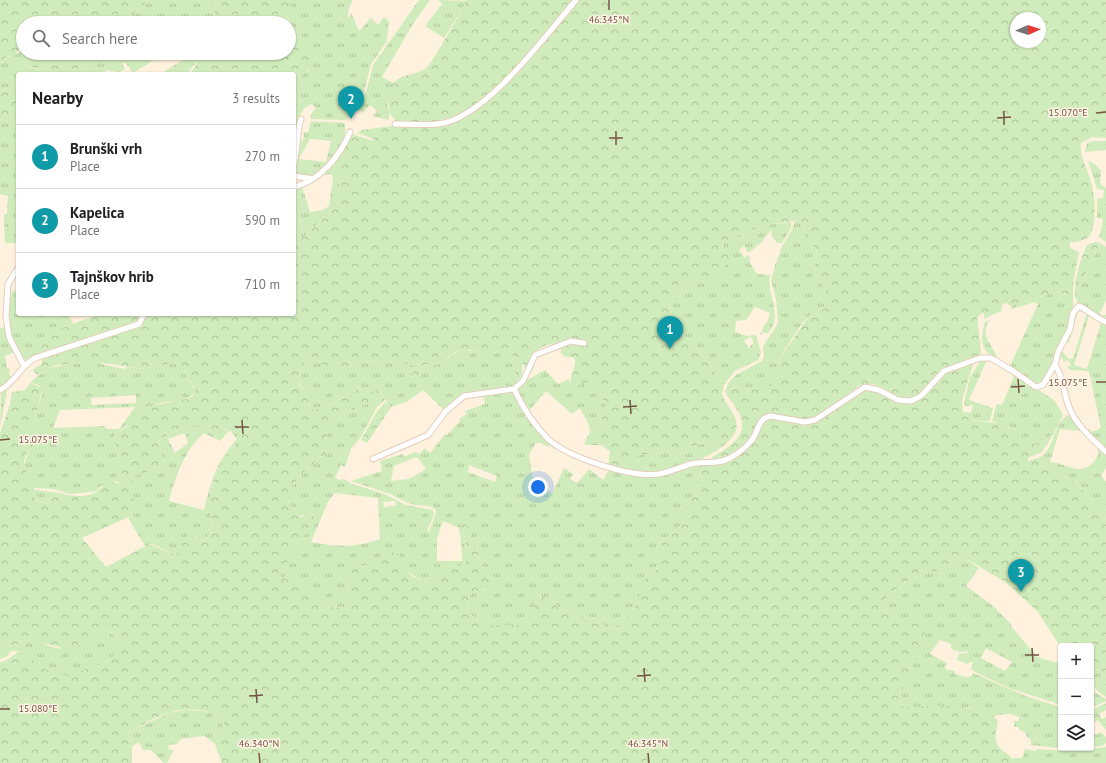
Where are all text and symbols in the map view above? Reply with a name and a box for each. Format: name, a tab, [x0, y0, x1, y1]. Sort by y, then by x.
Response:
north arrow	[1010, 12, 1046, 48]
text: 46.345°N	[589, 13, 629, 26]
search box	[16, 16, 296, 60]
icon: search	[30, 27, 52, 49]
text: Search here	[62, 29, 138, 48]
pin: 2	[338, 86, 364, 119]
text: Nearby	[32, 87, 83, 109]
text: 3 results	[232, 90, 280, 107]
text: 15.070°E	[1049, 106, 1088, 119]
text: Brunški vrh	[70, 139, 142, 158]
text: 1	[41, 148, 49, 165]
text: 270 m	[245, 148, 280, 165]
text: Place	[70, 158, 100, 175]
text: Kapelica	[70, 203, 125, 222]
text: 2	[41, 212, 49, 229]
text: 590 m	[245, 212, 280, 229]
text: Place	[70, 222, 100, 239]
text: Tajnškov hrib	[70, 267, 154, 286]
text: 3	[41, 276, 49, 293]
text: 710 m	[245, 276, 280, 293]
text: Place	[70, 286, 100, 303]
pin: 1	[657, 316, 683, 349]
text: 15.075°E	[1049, 376, 1088, 389]
text: 15.075°E	[19, 433, 58, 446]
your location	[528, 477, 548, 497]
pin: 3	[1008, 559, 1034, 592]
map controls	[1058, 643, 1094, 751]
button: +	[1058, 643, 1094, 679]
button: −	[1058, 679, 1094, 715]
text: 15.080°E	[19, 702, 58, 715]
button: layers	[1058, 715, 1094, 751]
text: 46.340°N	[239, 737, 279, 750]
text: 46.345°N	[628, 737, 668, 750]

